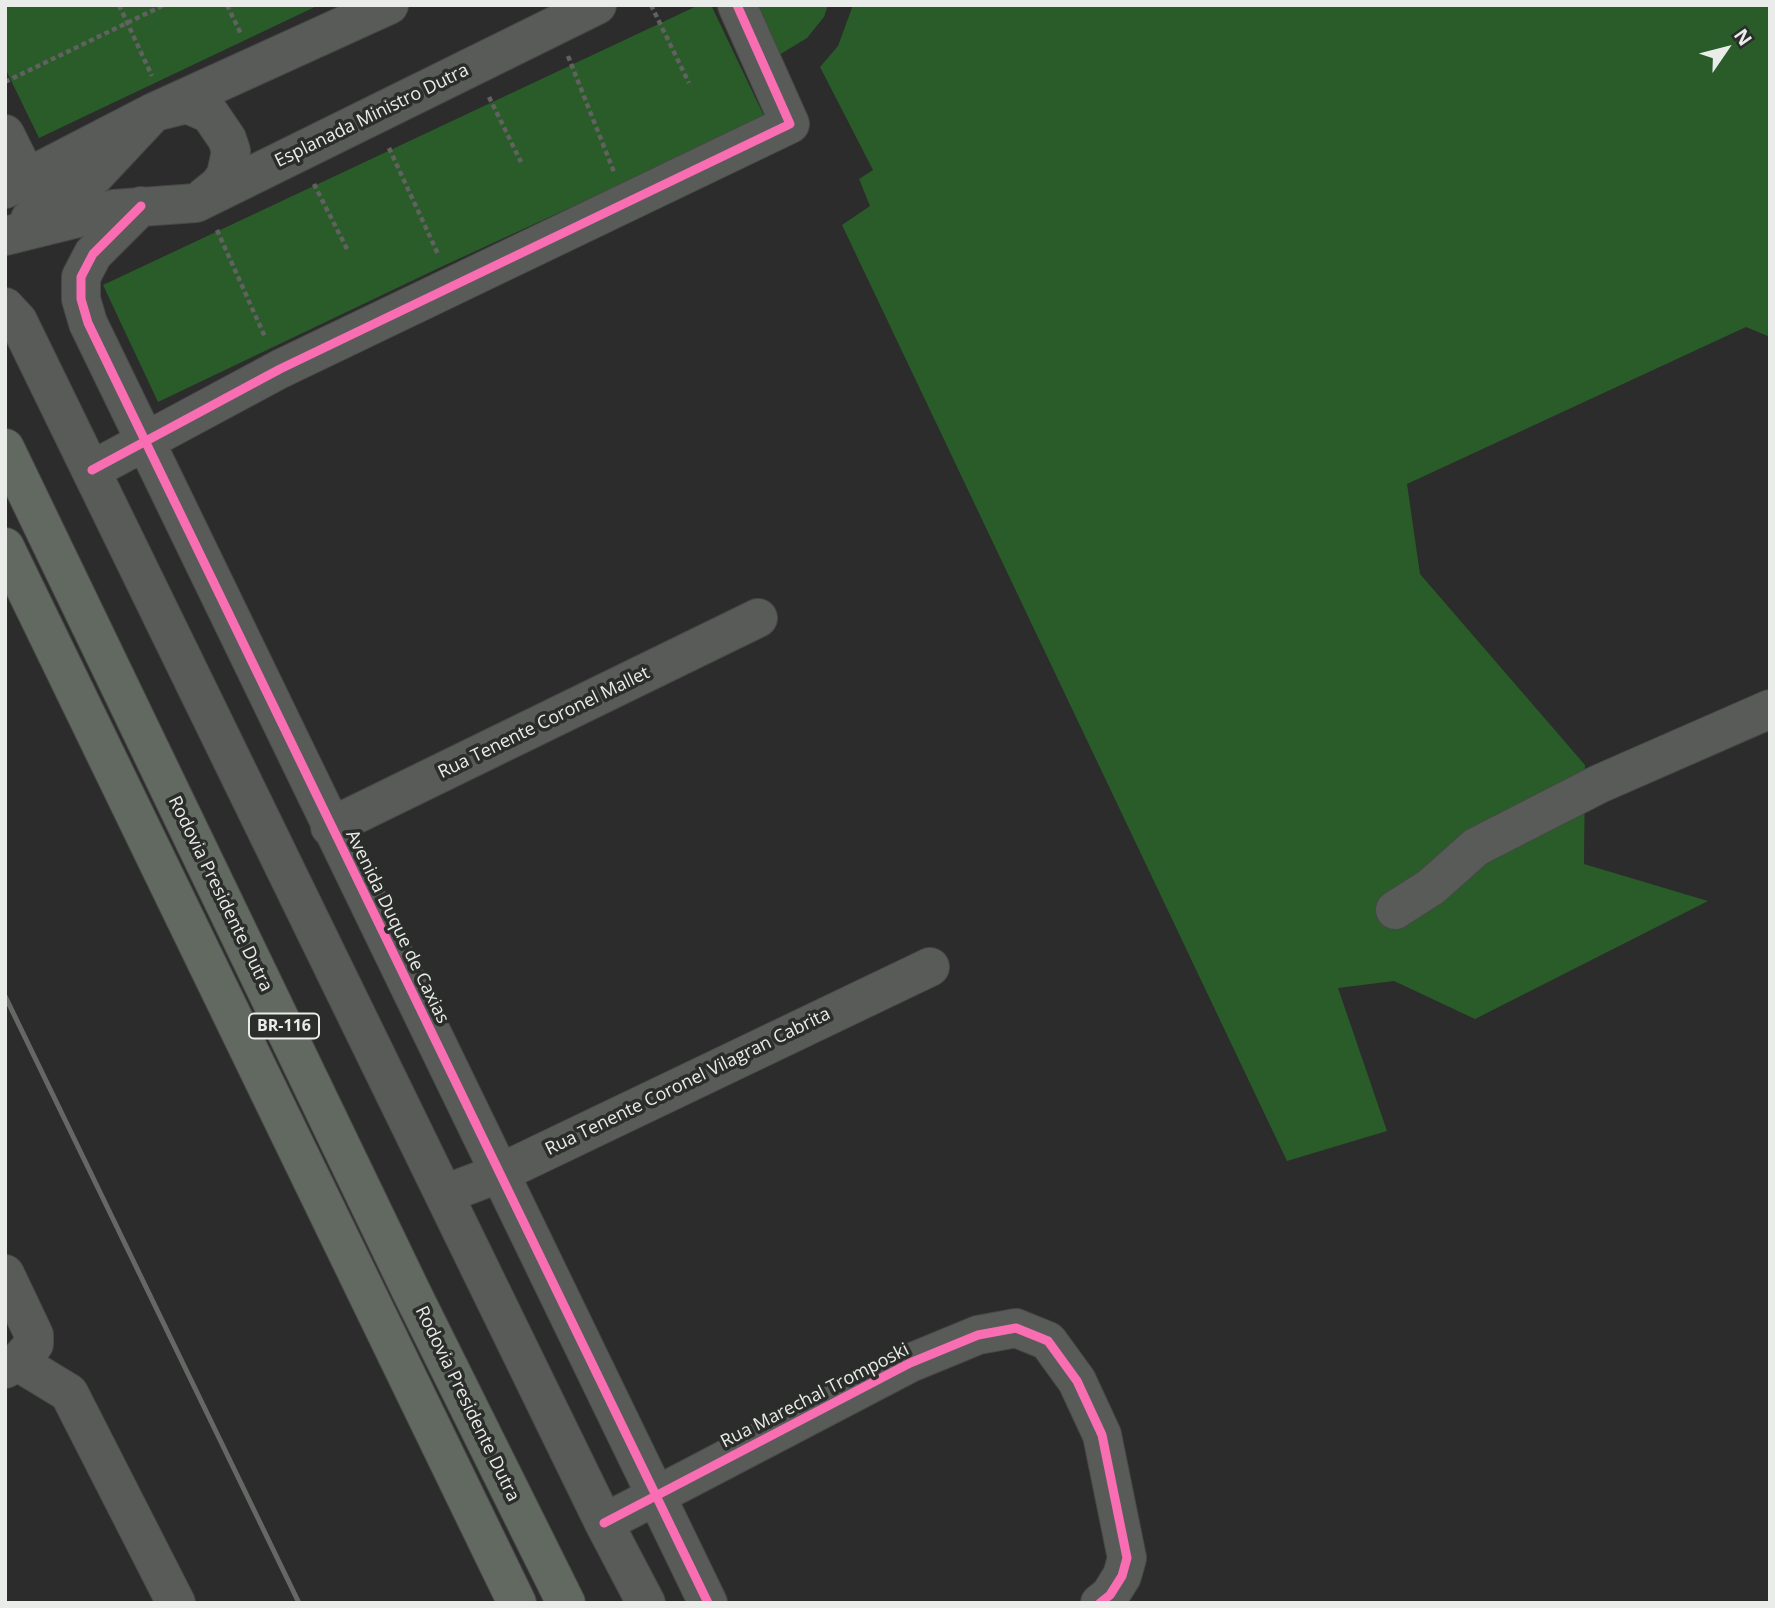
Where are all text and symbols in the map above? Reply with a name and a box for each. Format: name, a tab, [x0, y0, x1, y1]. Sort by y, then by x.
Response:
north arrow	[1691, 14, 1761, 84]
text: N	[1728, 23, 1758, 51]
street label: Esplanada Ministro Dutra	[272, 60, 472, 172]
street label: Rua Tenente Coronel Mallet	[435, 662, 653, 784]
street label: Rodovia Presidente Dutra	[163, 793, 277, 995]
street label: Avenida Duque de Caxias	[341, 827, 453, 1027]
street label: Rua Tenente Coronel Vilagran Cabrita	[542, 1003, 834, 1161]
road number: BR-116	[249, 1014, 319, 1038]
street label: Rodovia Presidente Dutra	[410, 1303, 524, 1505]
street label: Rua Marechal Tromposki	[717, 1339, 913, 1453]

